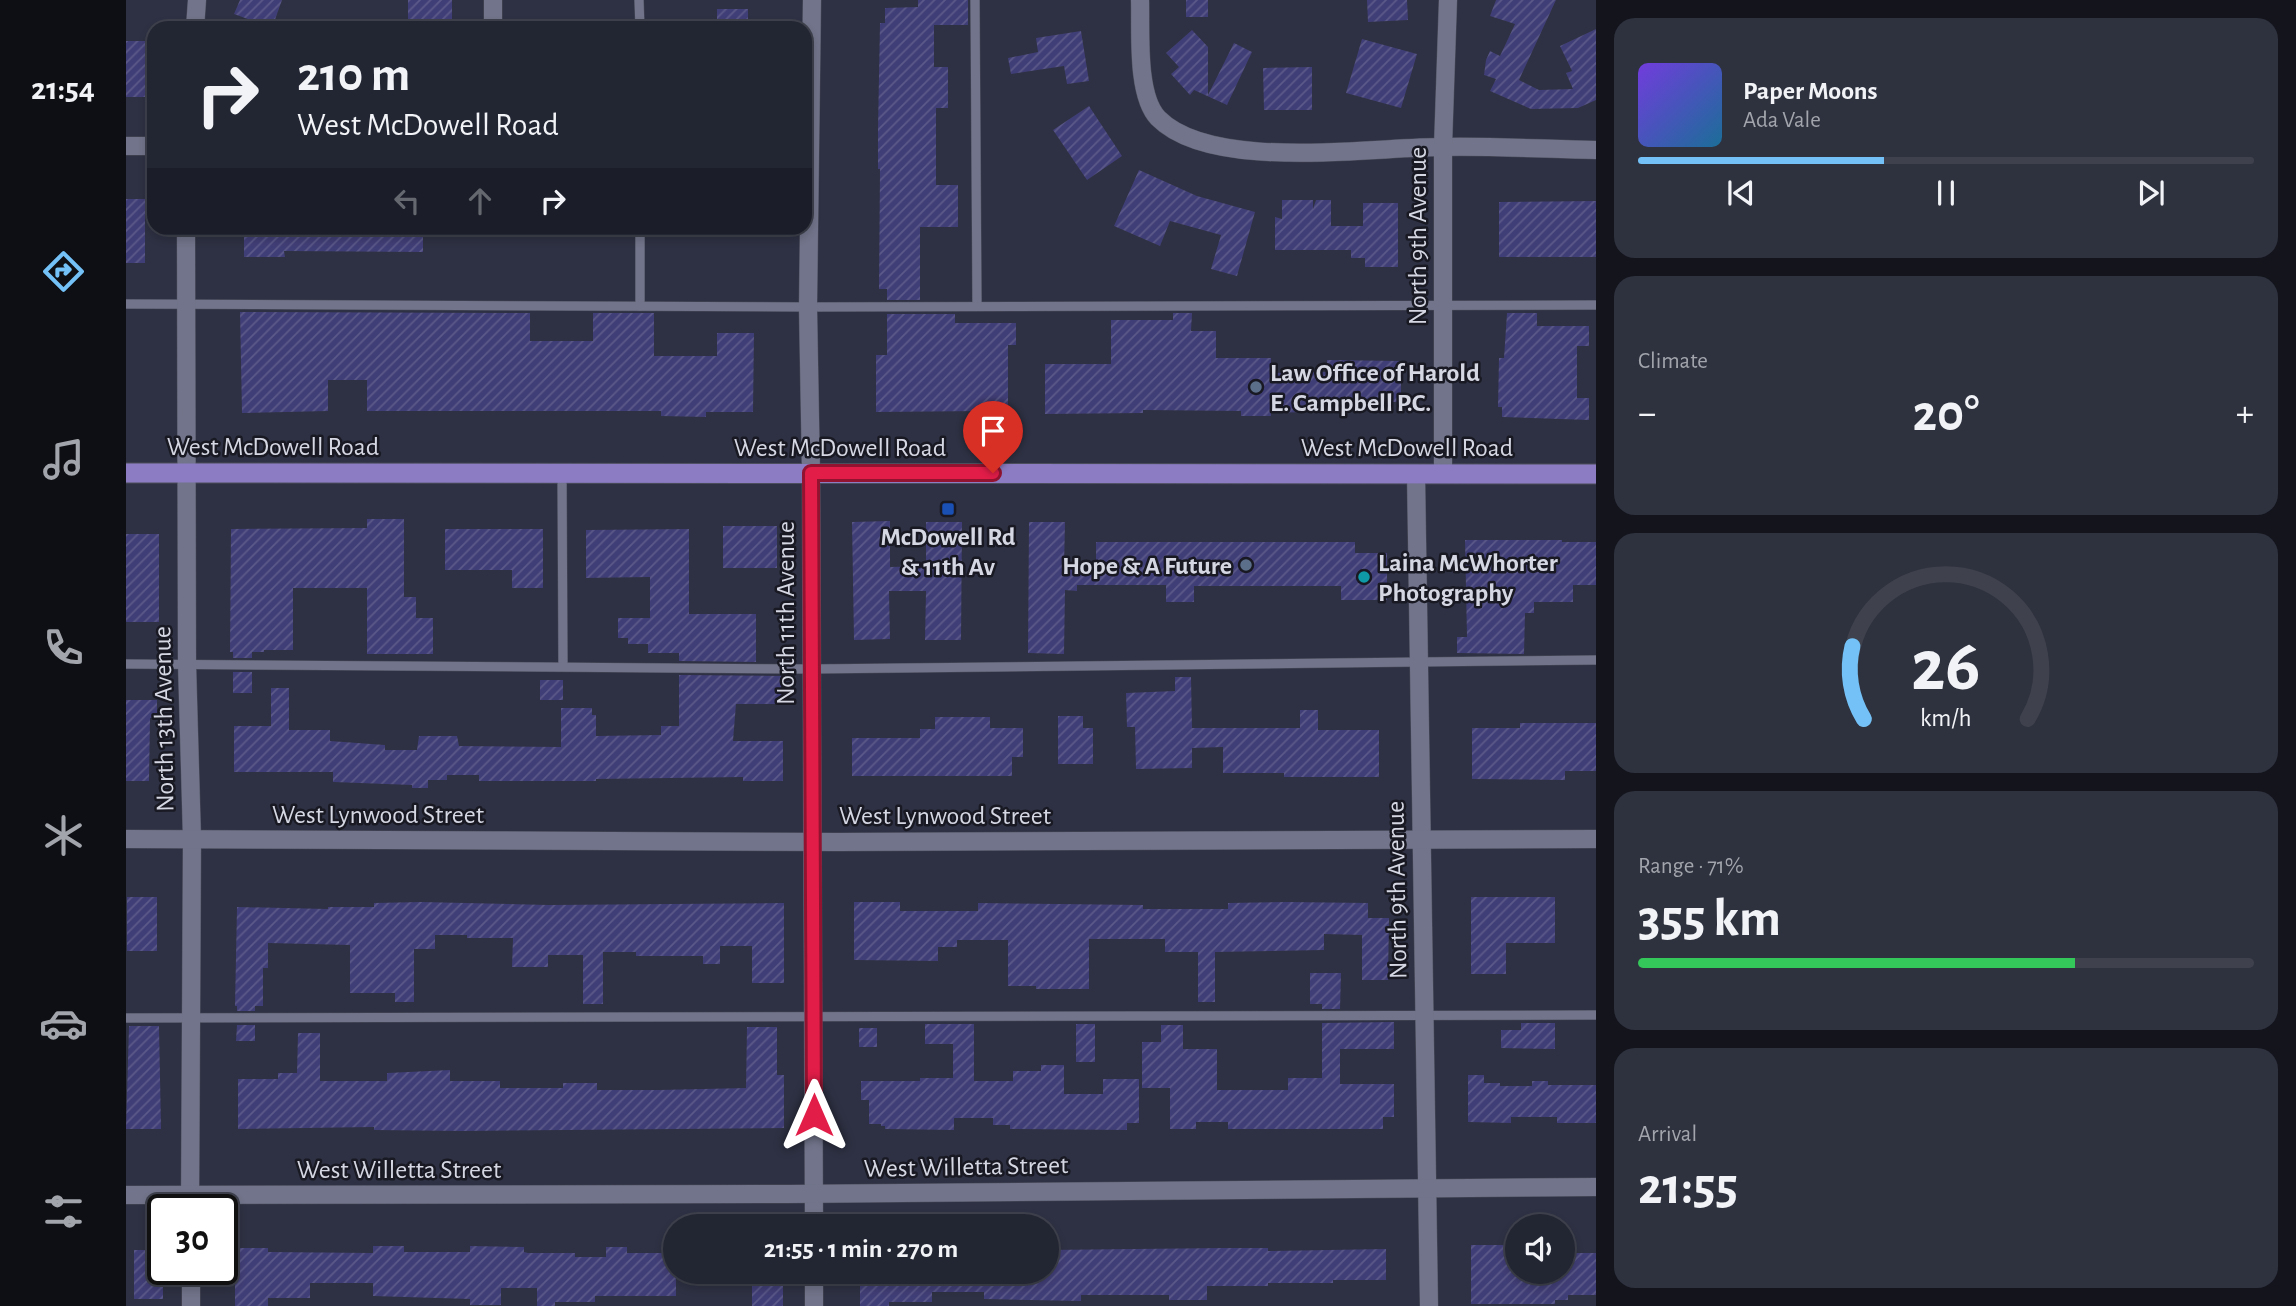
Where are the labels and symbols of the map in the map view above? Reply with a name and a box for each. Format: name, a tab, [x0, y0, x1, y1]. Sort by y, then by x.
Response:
street label: North 9th Avenue	[1405, 147, 1431, 325]
place label: Law Office of Harold E. Campbell P.C.	[1270, 360, 1480, 416]
marker: Law Office of Harold E. Campbell P.C.	[1248, 379, 1264, 395]
pin	[963, 401, 1023, 473]
street label: West McDowell Road	[167, 434, 379, 460]
street label: West McDowell Road	[734, 435, 946, 461]
street label: West McDowell Road	[1301, 435, 1513, 461]
marker: McDowell Rd & 11th Av	[940, 501, 956, 517]
street label: North 11th Avenue	[773, 521, 799, 705]
place label: McDowell Rd & 11th Av	[881, 524, 1016, 580]
place label: Laina McWhorter Photography	[1378, 550, 1558, 606]
place label: Hope & A Future	[1062, 553, 1232, 579]
marker: Hope & A Future	[1238, 557, 1254, 573]
marker: Laina McWhorter Photography	[1356, 569, 1372, 585]
street label: North 13th Avenue	[149, 626, 179, 812]
street label: North 9th Avenue	[1382, 801, 1412, 979]
street label: West Lynwood Street	[272, 802, 484, 828]
street label: West Lynwood Street	[839, 803, 1051, 829]
position arrow	[777, 1078, 851, 1152]
street label: West Willetta Street	[863, 1152, 1069, 1182]
street label: West Willetta Street	[297, 1157, 501, 1183]
speed limit sign: 30	[147, 1194, 238, 1285]

